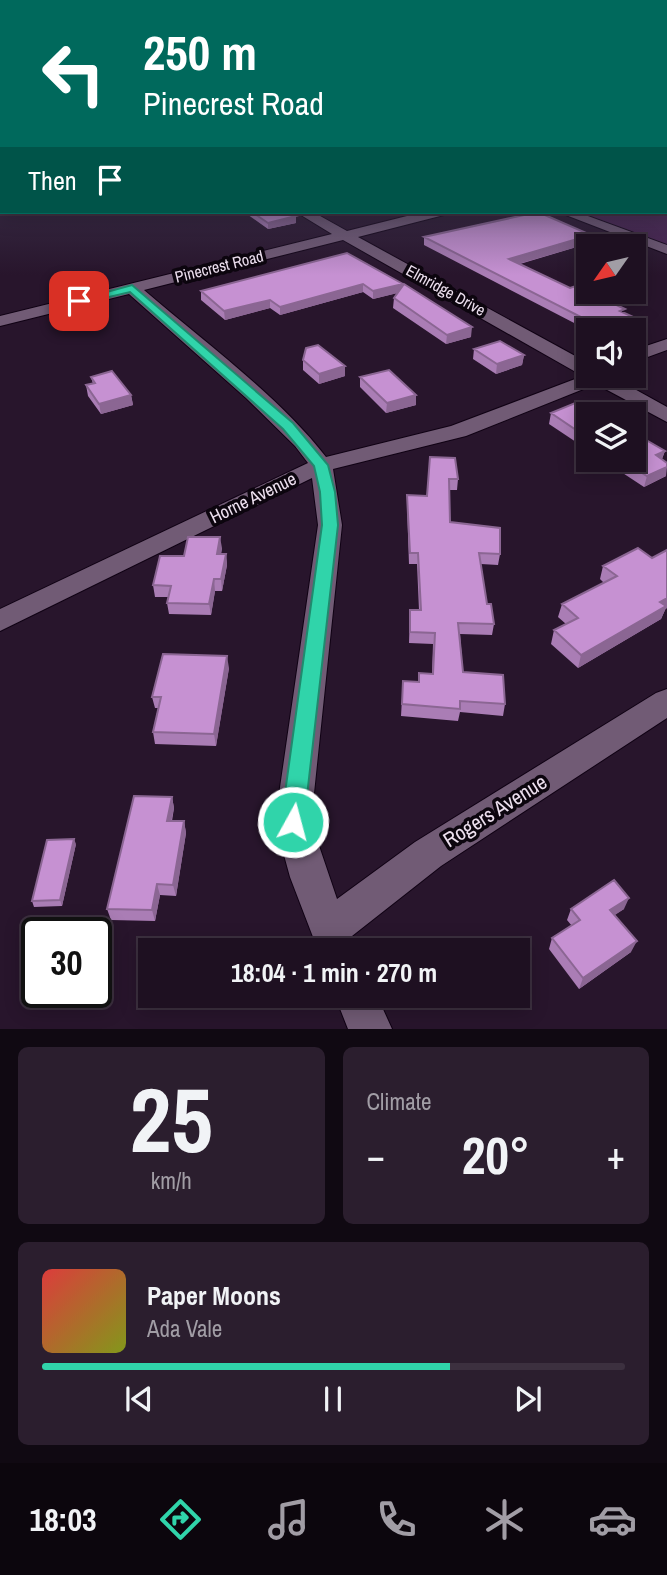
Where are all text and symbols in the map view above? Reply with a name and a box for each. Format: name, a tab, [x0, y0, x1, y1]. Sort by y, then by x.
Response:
text: 250 m	[143, 19, 257, 85]
icon: left	[28, 28, 119, 119]
text: Pinecrest Road	[143, 82, 324, 125]
icon: arrive	[91, 161, 129, 199]
text: Then	[28, 163, 77, 198]
north arrow	[576, 234, 646, 304]
map controls	[576, 234, 646, 472]
street label: Pinecrest Road	[172, 244, 266, 288]
street label: Elmridge Drive	[402, 259, 490, 321]
pin	[49, 271, 109, 331]
icon: arrive	[60, 282, 98, 320]
button: sound	[576, 318, 646, 388]
button: layers	[576, 402, 646, 472]
street label: Horne Avenue	[205, 466, 300, 529]
street label: Rogers Avenue	[437, 767, 552, 854]
position arrow	[256, 785, 330, 859]
speed limit sign: 30	[21, 917, 112, 1008]
text: 18:04 · 1 min · 270 m	[231, 955, 437, 990]
text: 25	[130, 1058, 213, 1180]
text: Climate	[367, 1086, 431, 1117]
text: 20°	[462, 1120, 530, 1190]
text: −	[367, 1130, 385, 1181]
text: +	[607, 1130, 625, 1181]
text: km/h	[151, 1165, 192, 1196]
text: Paper Moons	[147, 1278, 281, 1313]
text: Ada Vale	[147, 1313, 222, 1344]
icon: previous	[120, 1380, 158, 1418]
icon: pause	[314, 1380, 352, 1418]
icon: next	[509, 1380, 547, 1418]
icon: directions	[156, 1495, 205, 1544]
icon: music	[264, 1495, 313, 1544]
icon: phone	[372, 1495, 421, 1544]
icon: climate	[480, 1495, 529, 1544]
icon: car	[588, 1495, 637, 1544]
text: 18:03	[30, 1498, 97, 1541]

